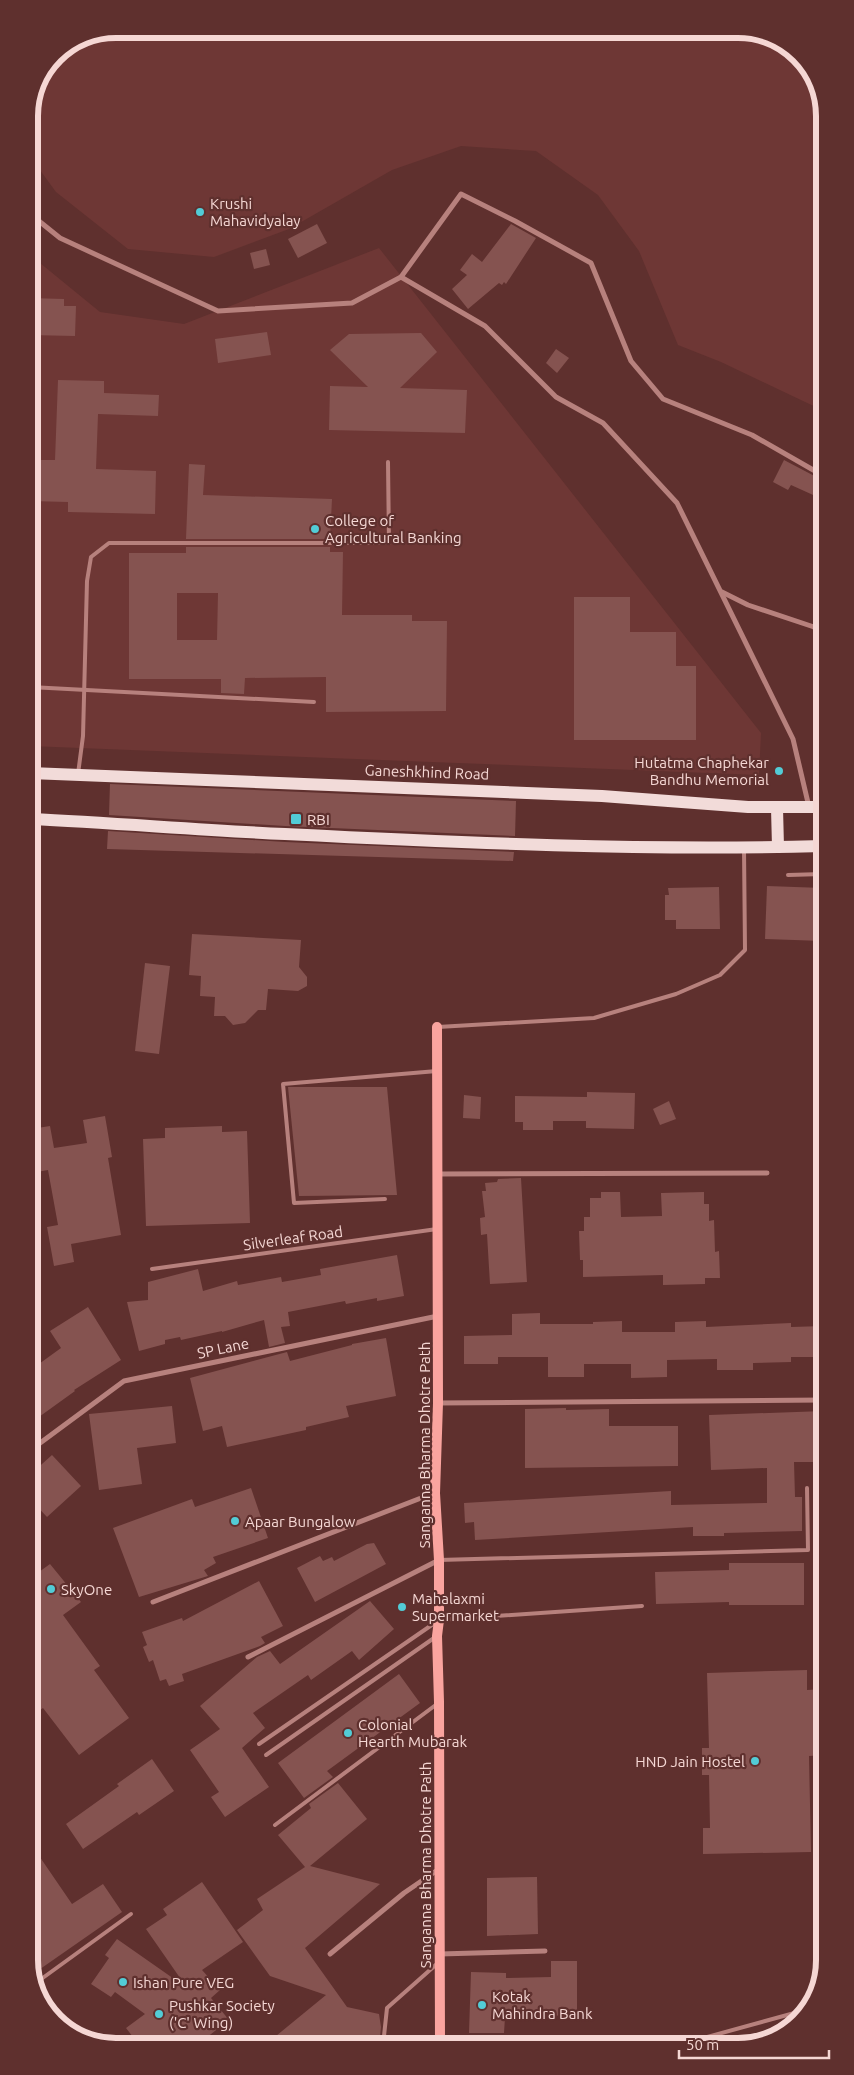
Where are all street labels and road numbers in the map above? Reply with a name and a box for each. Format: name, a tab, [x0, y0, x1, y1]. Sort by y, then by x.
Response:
street label: Ganeshkhind Road	[364, 761, 490, 783]
street label: Silverleaf Road	[242, 1223, 344, 1253]
street label: SP Lane	[196, 1334, 250, 1362]
street label: Sanganna Bharma Dhotre Path	[416, 1342, 433, 1548]
street label: Sanganna Bharma Dhotre Path	[417, 1762, 434, 1968]

